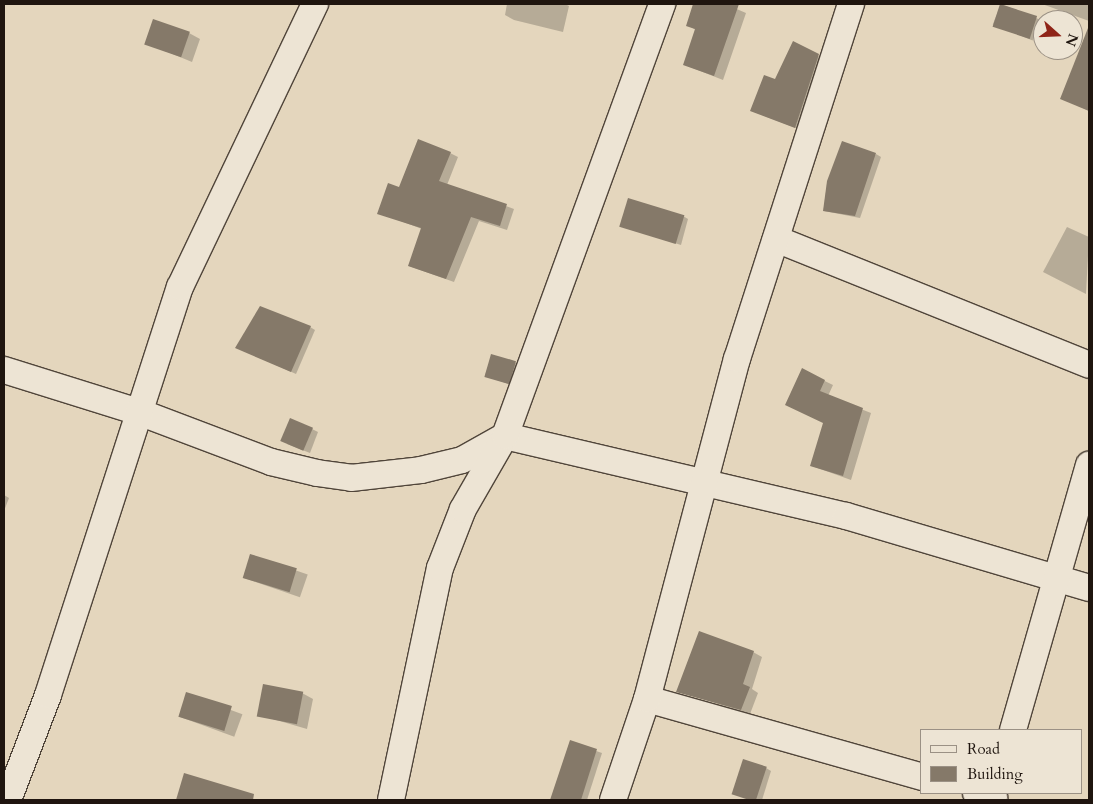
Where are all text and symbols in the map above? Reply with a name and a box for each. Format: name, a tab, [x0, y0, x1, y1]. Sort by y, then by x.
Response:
north arrow	[1033, 10, 1083, 60]
text: N	[1061, 31, 1083, 49]
legend	[920, 729, 1083, 794]
text: Road	[967, 739, 1000, 759]
text: Building	[967, 764, 1023, 784]

